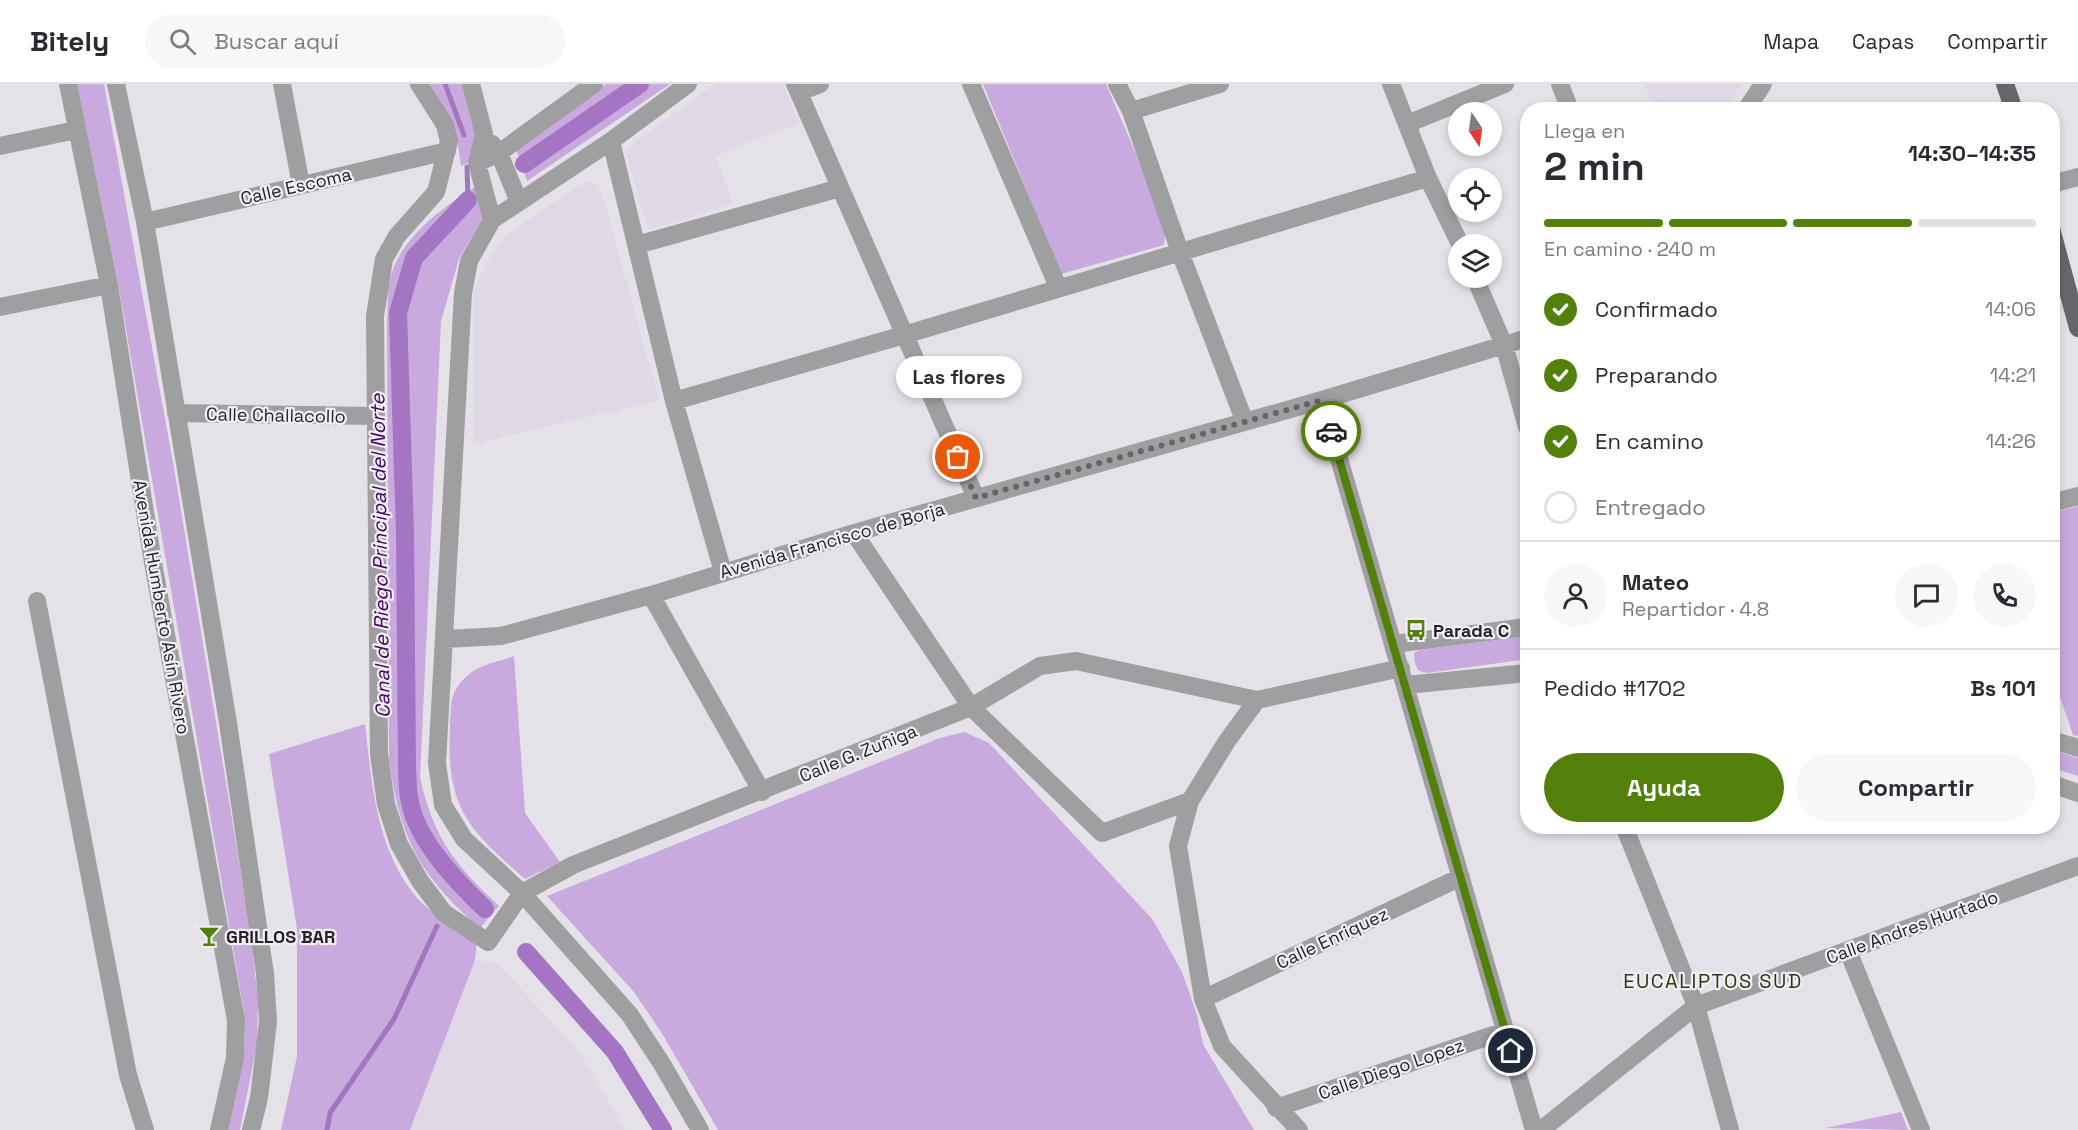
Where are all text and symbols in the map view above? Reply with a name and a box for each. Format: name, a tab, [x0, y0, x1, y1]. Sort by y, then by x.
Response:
search box	[145, 14, 565, 68]
text: Bitely	[30, 23, 109, 59]
icon: search	[166, 25, 199, 58]
text: Buscar aquí	[214, 27, 339, 55]
text: Mapa	[1763, 28, 1819, 55]
text: Capas	[1852, 28, 1914, 55]
text: Compartir	[1947, 28, 2048, 55]
north arrow	[1448, 102, 1502, 156]
map controls	[1448, 102, 1502, 288]
text: Llega en	[1544, 118, 1625, 144]
text: 14:30–14:35	[1908, 139, 2036, 167]
text: 2 min	[1544, 142, 1645, 191]
street label: Calle Escoma	[238, 162, 354, 210]
button: locate	[1448, 168, 1502, 222]
button: layers	[1448, 234, 1502, 288]
text: En camino · 240 m	[1544, 236, 1716, 262]
icon: check	[1544, 293, 1577, 326]
text: Confirmado	[1595, 295, 1718, 323]
text: 14:06	[1985, 296, 2036, 322]
callout: Las flores	[895, 355, 1021, 397]
icon: check	[1544, 359, 1577, 392]
text: Preparando	[1595, 361, 1718, 389]
text: 14:21	[1990, 362, 2036, 388]
text: Las flores	[912, 364, 1006, 390]
water label: Canal de Riego Principal del Norte	[364, 392, 396, 718]
courier	[1301, 401, 1361, 461]
street label: Calle Challacollo	[206, 402, 346, 428]
icon: car	[1315, 415, 1348, 448]
icon: check	[1544, 425, 1577, 458]
text: En camino	[1595, 427, 1704, 455]
text: 14:26	[1986, 428, 2036, 454]
pin	[932, 431, 983, 482]
icon: bag	[941, 440, 974, 473]
street label: Avenida Humberto Asín Rivero	[128, 478, 196, 736]
text: Entregado	[1595, 493, 1706, 521]
street label: Avenida Francisco de Borja	[717, 497, 947, 583]
button: person	[1544, 564, 1607, 627]
button: chat	[1895, 564, 1958, 627]
button: phone	[1973, 564, 2036, 627]
text: Mateo	[1622, 568, 1689, 596]
text: Repartidor · 4.8	[1622, 596, 1769, 622]
bus stop icon: Parada C	[1404, 618, 1428, 642]
place label: Parada C	[1433, 619, 1509, 642]
text: Pedido #1702	[1544, 674, 1686, 702]
text: Bs 101	[1970, 674, 2036, 702]
street label: Calle G. Zuñiga	[796, 719, 920, 787]
button: Ayuda	[1544, 753, 1784, 822]
button: Compartir	[1796, 753, 2036, 822]
street label: Calle Andres Hurtado	[1823, 885, 2001, 969]
street label: Calle Enriquez	[1272, 902, 1392, 974]
bar icon: GRILLOS BAR	[197, 924, 221, 948]
place label: GRILLOS BAR	[226, 925, 335, 948]
district label: EUCALIPTOS SUD	[1623, 968, 1803, 994]
pin	[1485, 1025, 1536, 1076]
street label: Calle Diego Lopez	[1315, 1033, 1467, 1105]
icon: home	[1494, 1034, 1527, 1067]

